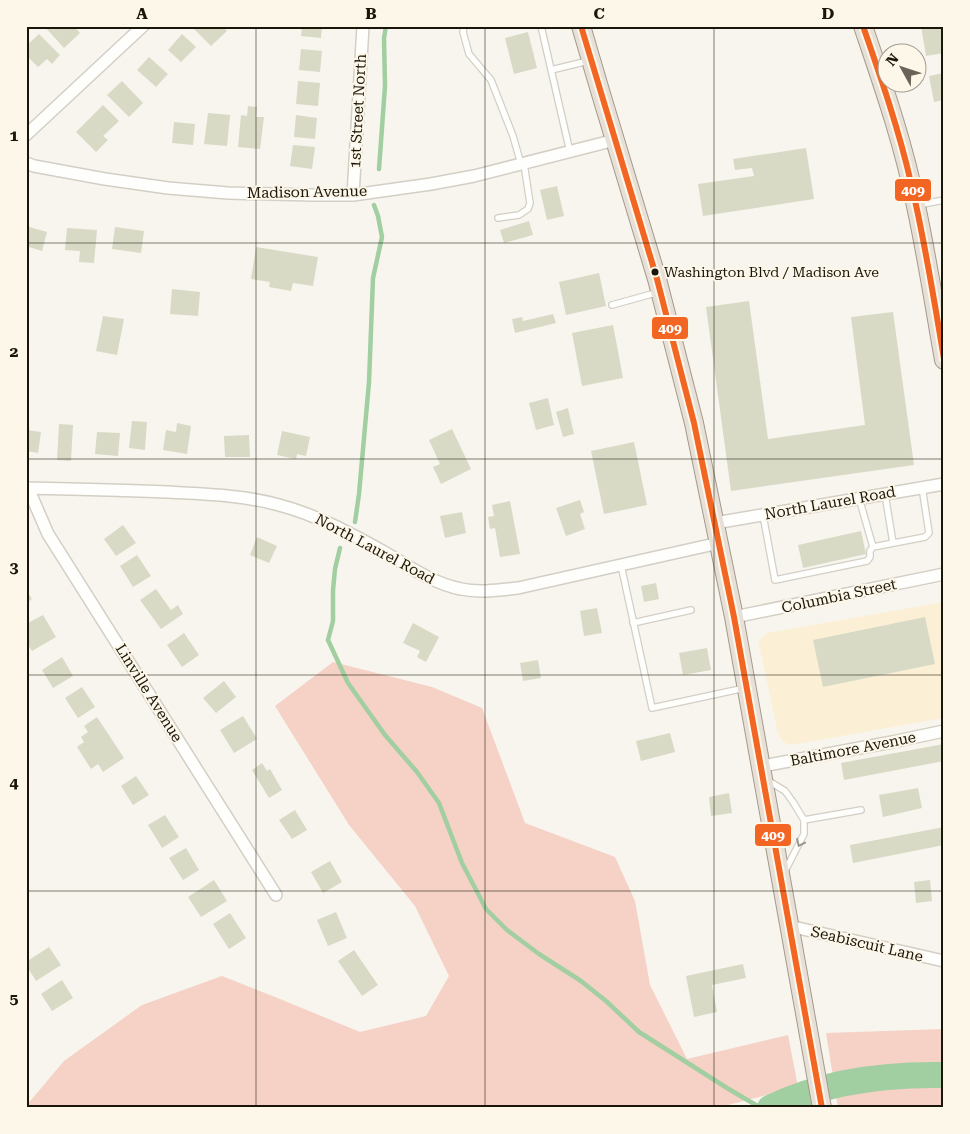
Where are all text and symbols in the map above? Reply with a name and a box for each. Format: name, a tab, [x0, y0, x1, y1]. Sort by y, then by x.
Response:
text: A	[136, 4, 148, 23]
text: B	[365, 4, 377, 23]
text: C	[593, 4, 605, 23]
text: D	[822, 4, 835, 23]
north arrow	[878, 42, 928, 92]
text: N	[882, 50, 902, 69]
street label: 1st Street North	[346, 53, 370, 169]
text: 1	[10, 126, 19, 145]
line badge: 409	[894, 178, 932, 202]
street label: Madison Avenue	[247, 182, 367, 202]
text: 409	[901, 182, 925, 198]
place label: Washington Blvd / Madison Ave	[664, 264, 879, 280]
marker: Washington Blvd / Madison Ave	[650, 267, 660, 277]
line badge: 409	[651, 316, 689, 340]
text: 409	[658, 320, 682, 336]
text: 2	[10, 342, 19, 361]
street label: North Laurel Road	[763, 483, 897, 523]
street label: North Laurel Road	[312, 510, 438, 588]
text: 3	[10, 558, 19, 577]
street label: Columbia Street	[780, 575, 898, 617]
street label: Linville Avenue	[112, 641, 186, 745]
street label: Baltimore Avenue	[789, 728, 917, 770]
text: 4	[10, 773, 19, 792]
line badge: 409	[754, 823, 792, 847]
text: 409	[761, 827, 785, 843]
one-way arrow	[796, 837, 806, 846]
street label: Seabiscuit Lane	[809, 922, 925, 966]
text: 5	[10, 989, 19, 1008]

